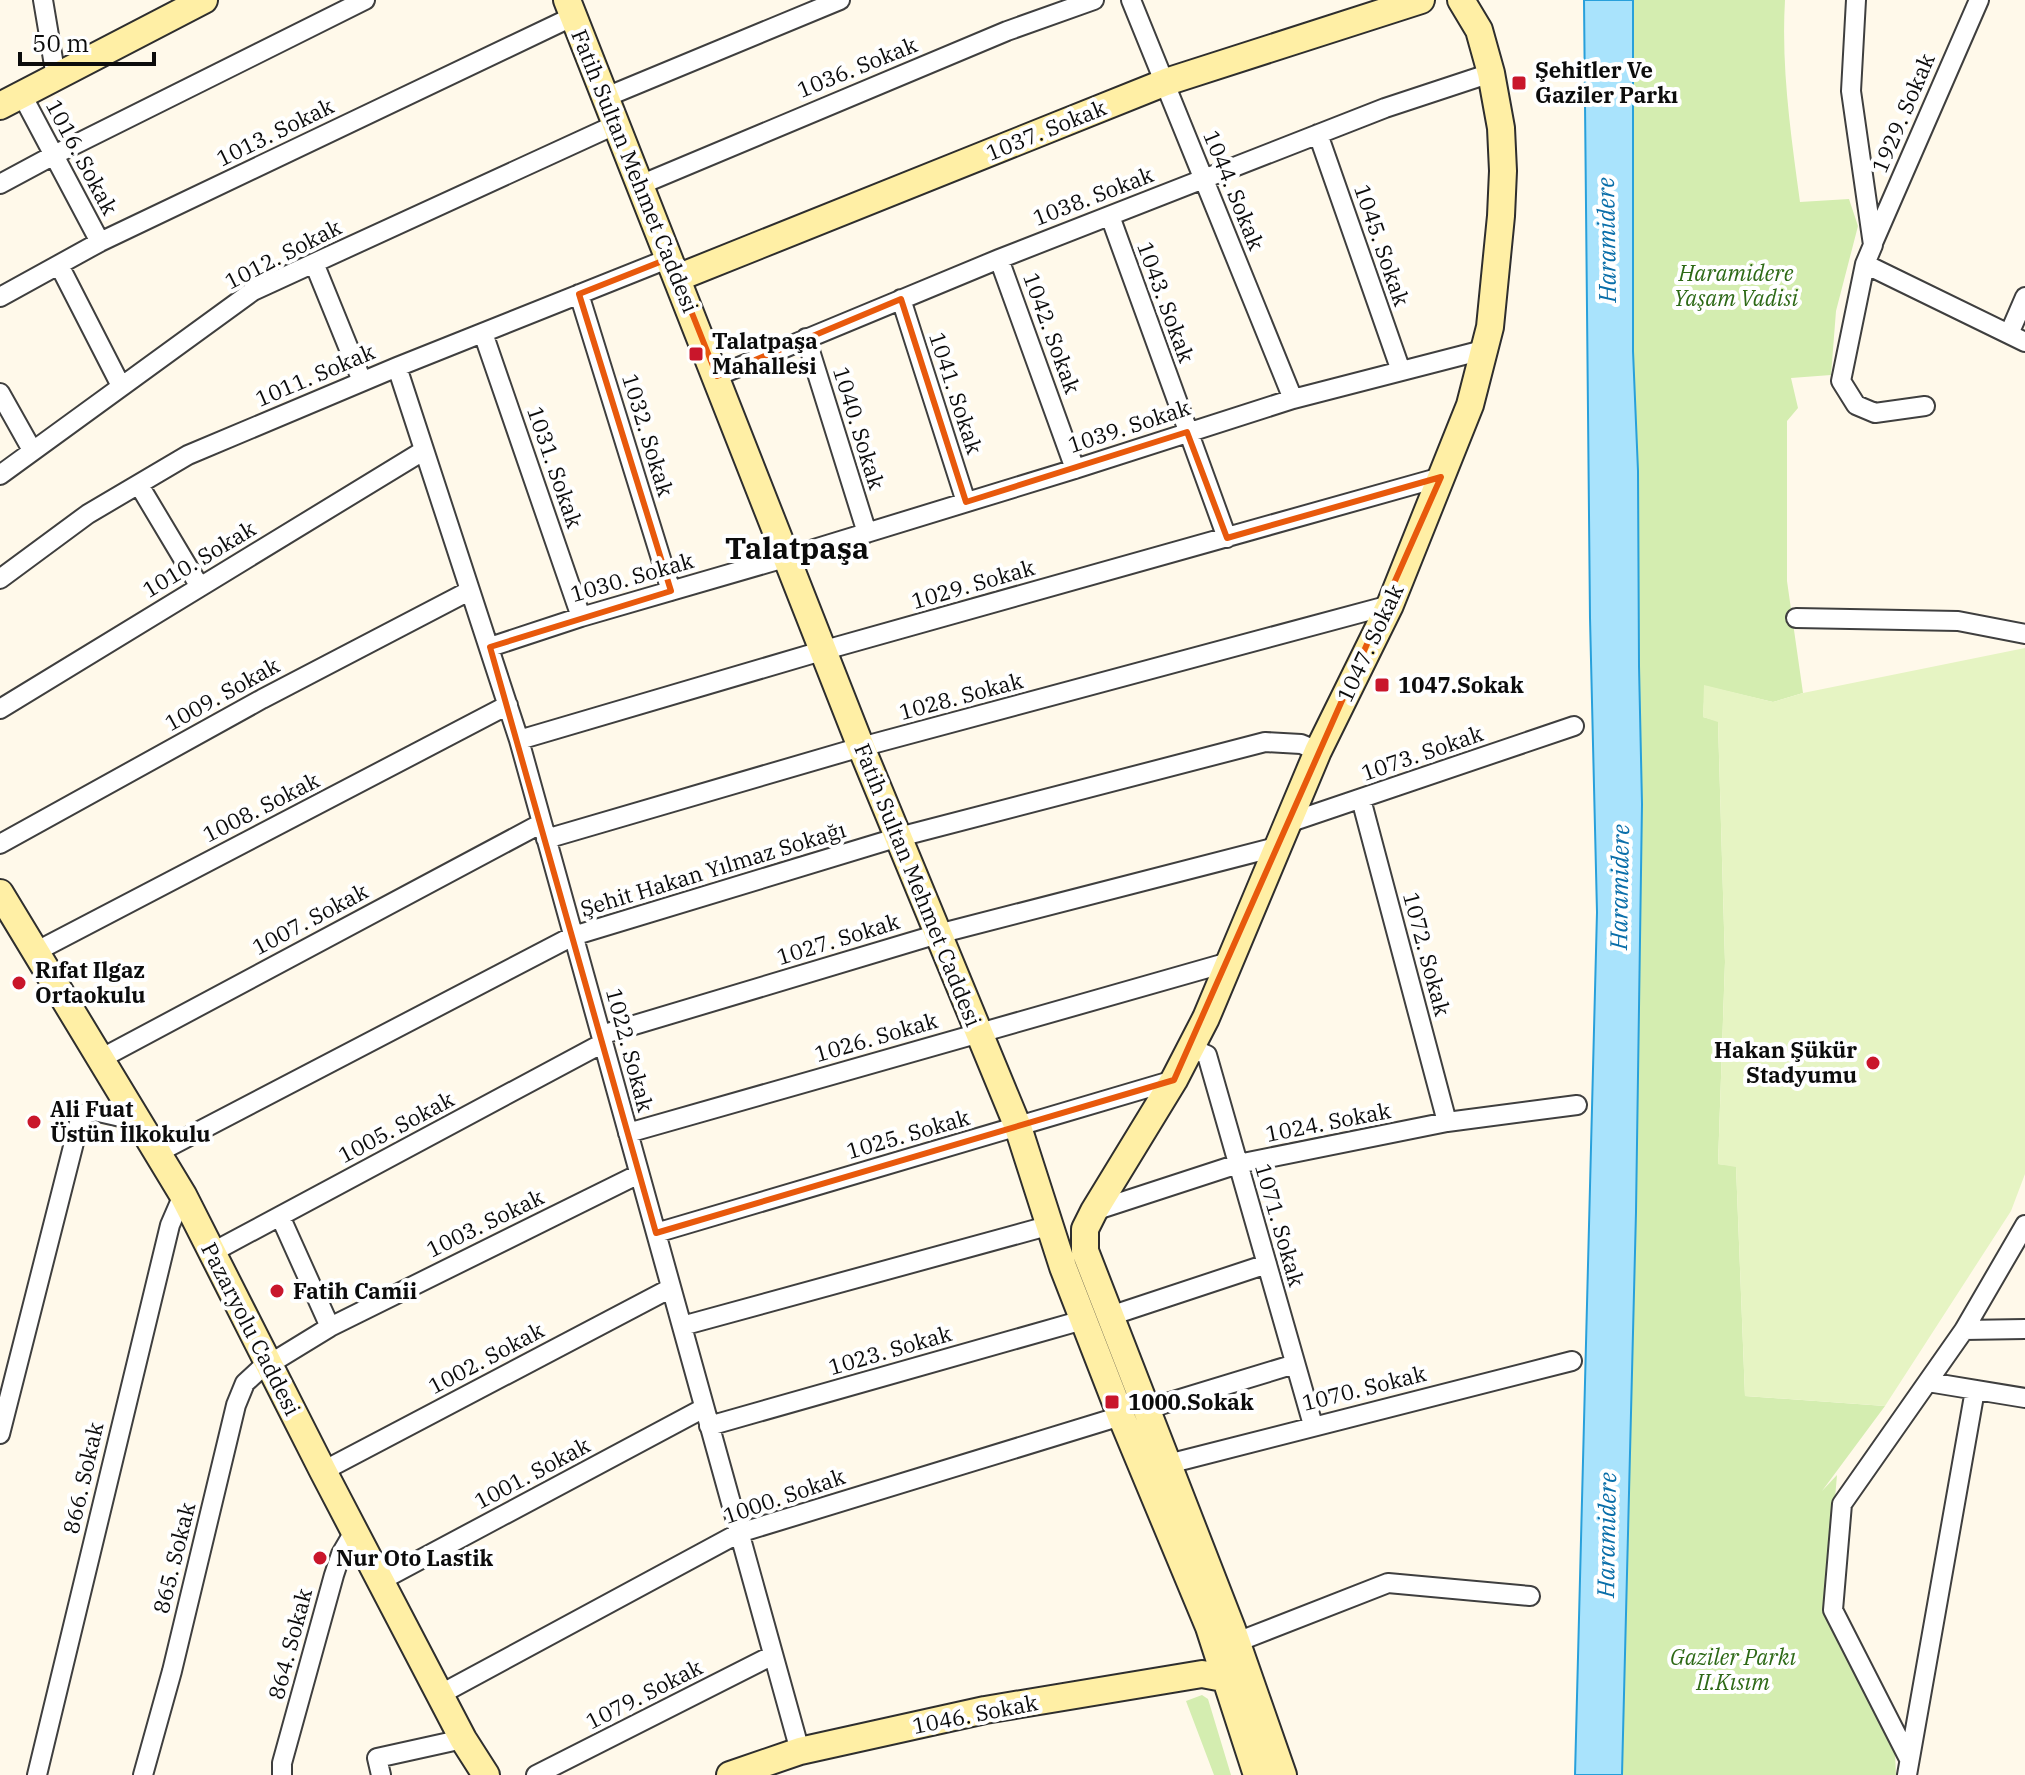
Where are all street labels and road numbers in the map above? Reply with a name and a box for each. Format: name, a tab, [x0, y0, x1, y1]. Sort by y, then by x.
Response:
street label: Fatih Sultan Mehmet Caddesi	[565, 25, 706, 317]
street label: 1036. Sokak	[793, 29, 921, 104]
street label: 1929. Sokak	[1864, 49, 1941, 177]
street label: 1013. Sokak	[211, 91, 338, 172]
street label: 1037. Sokak	[982, 92, 1110, 167]
street label: 1016. Sokak	[40, 94, 125, 220]
street label: 1044. Sokak	[1197, 126, 1272, 254]
street label: 1038. Sokak	[1028, 159, 1157, 232]
street label: 1045. Sokak	[1348, 180, 1417, 310]
street label: 1012. Sokak	[220, 212, 346, 295]
street label: 1043. Sokak	[1131, 237, 1202, 367]
street label: 1042. Sokak	[1017, 268, 1088, 398]
street label: 1041. Sokak	[923, 328, 990, 458]
street label: 1011. Sokak	[251, 336, 379, 413]
street label: 1040. Sokak	[827, 363, 892, 493]
street label: 1032. Sokak	[616, 370, 681, 500]
street label: 1039. Sokak	[1064, 392, 1194, 459]
street label: 1031. Sokak	[521, 402, 590, 532]
street label: 1010. Sokak	[137, 513, 261, 604]
street label: 1030. Sokak	[567, 545, 697, 608]
street label: 1029. Sokak	[908, 552, 1038, 615]
street label: 1047. Sokak	[1330, 579, 1410, 706]
street label: 1009. Sokak	[159, 650, 284, 737]
street label: 1028. Sokak	[896, 665, 1026, 726]
street label: 1073. Sokak	[1357, 718, 1487, 787]
street label: Fatih Sultan Mehmet Caddesi	[848, 739, 989, 1031]
street label: 1008. Sokak	[198, 765, 324, 848]
street label: Şehit Hakan Yılmaz Sokağı	[576, 814, 849, 923]
street label: 1007. Sokak	[247, 876, 373, 961]
street label: 1072. Sokak	[1397, 889, 1458, 1019]
street label: 1027. Sokak	[773, 906, 903, 971]
street label: 1022. Sokak	[600, 985, 661, 1115]
street label: 1026. Sokak	[811, 1005, 941, 1068]
street label: 1005. Sokak	[333, 1084, 459, 1169]
street label: 1024. Sokak	[1263, 1095, 1393, 1148]
street label: 1025. Sokak	[843, 1102, 973, 1165]
street label: 1071. Sokak	[1249, 1160, 1312, 1290]
street label: 1003. Sokak	[421, 1182, 548, 1263]
street label: Pazaryolu Caddesi	[195, 1237, 308, 1420]
street label: 1002. Sokak	[423, 1315, 549, 1400]
street label: 1023. Sokak	[825, 1318, 955, 1381]
street label: 1070. Sokak	[1299, 1358, 1429, 1417]
street label: 866. Sokak	[56, 1419, 109, 1537]
street label: 1001. Sokak	[469, 1430, 595, 1515]
street label: 1000. Sokak	[719, 1461, 849, 1530]
street label: 865. Sokak	[146, 1499, 201, 1617]
street label: 864. Sokak	[261, 1585, 318, 1703]
street label: 1079. Sokak	[581, 1652, 707, 1735]
street label: 1046. Sokak	[910, 1687, 1040, 1740]

